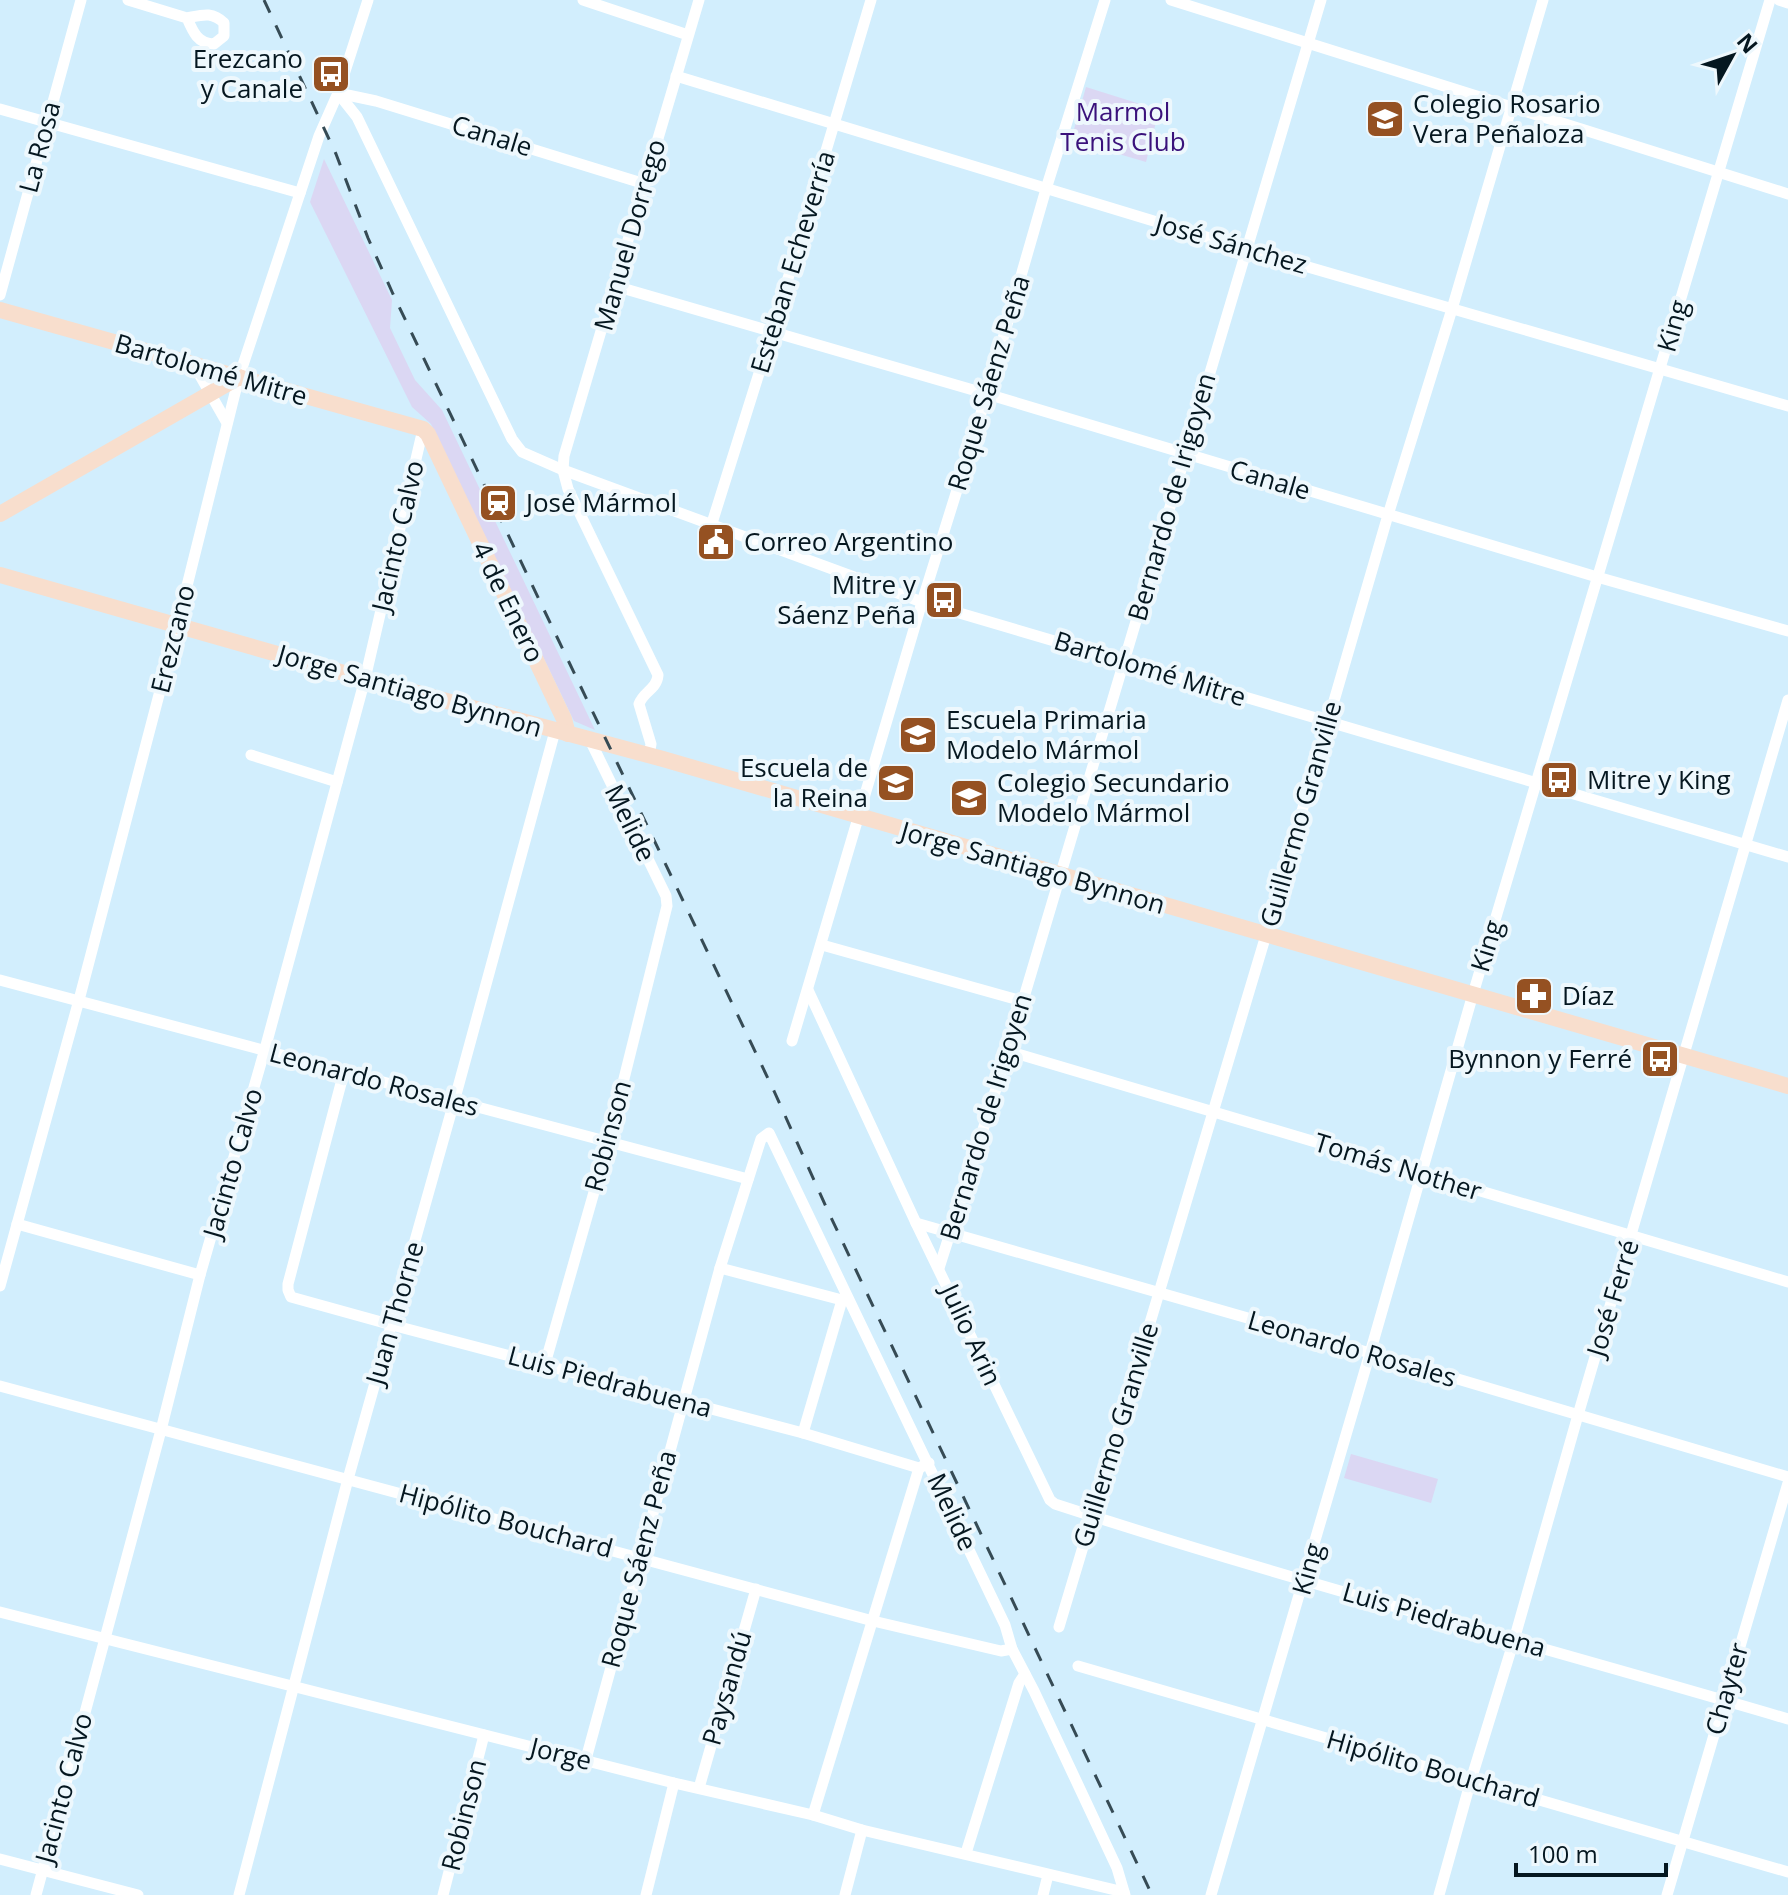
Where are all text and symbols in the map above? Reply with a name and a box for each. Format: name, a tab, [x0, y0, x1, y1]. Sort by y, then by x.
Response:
north arrow	[1692, 16, 1772, 96]
text: N	[1731, 26, 1765, 59]
place label: Erezcano y Canale	[193, 40, 303, 106]
bus stop icon: Erezcano y Canale	[310, 53, 352, 95]
place label: Colegio Rosario Vera Peñaloza	[1413, 85, 1601, 151]
park label: Marmol Tenis Club	[1060, 93, 1186, 159]
street label: La Rosa	[10, 97, 68, 196]
school or university icon: Colegio Rosario Vera Peñaloza	[1364, 98, 1406, 140]
street label: Canale	[448, 106, 537, 164]
street label: Manuel Dorrego	[584, 135, 674, 335]
street label: Esteban Echeverría	[741, 146, 843, 377]
street label: José Sánchez	[1148, 203, 1311, 282]
street label: Roque Sáenz Peña	[938, 270, 1038, 495]
street label: King	[1647, 296, 1697, 356]
street label: Bartolomé Mitre	[111, 324, 312, 414]
street label: Bernardo de Irigoyen	[1118, 369, 1224, 625]
street label: Canale	[1226, 450, 1315, 508]
street label: Jacinto Calvo	[361, 457, 432, 618]
station icon: José Mármol	[477, 482, 519, 524]
place label: José Mármol	[523, 484, 677, 520]
public building icon: Correo Argentino	[695, 521, 737, 563]
place label: Correo Argentino	[744, 523, 953, 559]
street label: 4 de Enero	[464, 535, 554, 668]
place label: Mitre y Sáenz Peña	[777, 566, 917, 632]
bus stop icon: Mitre y Sáenz Peña	[923, 579, 965, 621]
street label: Erezcano	[141, 581, 203, 697]
street label: Bartolomé Mitre	[1050, 622, 1251, 714]
street label: Jorge Santiago Bynnon	[271, 634, 547, 745]
street label: Guillermo Granville	[1251, 697, 1350, 931]
place label: Escuela Primaria Modelo Mármol	[946, 701, 1147, 767]
school or university icon: Escuela Primaria Modelo Mármol	[897, 714, 939, 756]
place label: Escuela de la Reina	[740, 749, 868, 815]
bus stop icon: Mitre y King	[1538, 759, 1580, 801]
place label: Mitre y King	[1587, 761, 1731, 797]
school or university icon: Escuela de la Reina	[875, 762, 917, 804]
place label: Colegio Secundario Modelo Mármol	[997, 764, 1230, 830]
school or university icon: Colegio Secundario Modelo Mármol	[948, 777, 990, 819]
street label: Melide	[597, 778, 665, 867]
street label: Jorge Santiago Bynnon	[894, 811, 1170, 922]
street label: King	[1461, 915, 1511, 976]
pharmacy icon: Díaz	[1513, 975, 1555, 1017]
place label: Díaz	[1562, 977, 1614, 1013]
street label: Bernardo de Irigoyen	[930, 989, 1040, 1245]
street label: Leonardo Rosales	[266, 1034, 483, 1124]
bus stop icon: Bynnon y Ferré	[1639, 1038, 1681, 1080]
place label: Bynnon y Ferré	[1448, 1040, 1632, 1076]
street label: Robinson	[575, 1076, 639, 1196]
street label: Jacinto Calvo	[193, 1084, 271, 1245]
street label: Tomás Nother	[1310, 1123, 1487, 1209]
street label: José Ferré	[1576, 1235, 1647, 1363]
street label: Juan Thorne	[356, 1237, 432, 1391]
street label: Julio Arin	[931, 1275, 1011, 1391]
street label: Leonardo Rosales	[1244, 1301, 1461, 1395]
street label: Guillermo Granville	[1064, 1318, 1166, 1552]
street label: Luis Piedrabuena	[504, 1336, 716, 1426]
street label: Roque Sáenz Peña	[592, 1446, 684, 1671]
street label: Melide	[919, 1467, 986, 1556]
street label: Hipólito Bouchard	[395, 1474, 617, 1566]
street label: King	[1282, 1539, 1332, 1599]
street label: Luis Piedrabuena	[1338, 1573, 1550, 1665]
street label: Paysandú	[693, 1626, 760, 1749]
street label: Chayter	[1696, 1638, 1756, 1739]
street label: Jacinto Calvo	[25, 1709, 100, 1870]
street label: Hipólito Bouchard	[1323, 1720, 1544, 1816]
street label: Jorge	[524, 1727, 596, 1778]
street label: Robinson	[432, 1755, 494, 1874]
scale bar	[1516, 1827, 1666, 1877]
text: 100 m	[1528, 1837, 1598, 1870]

